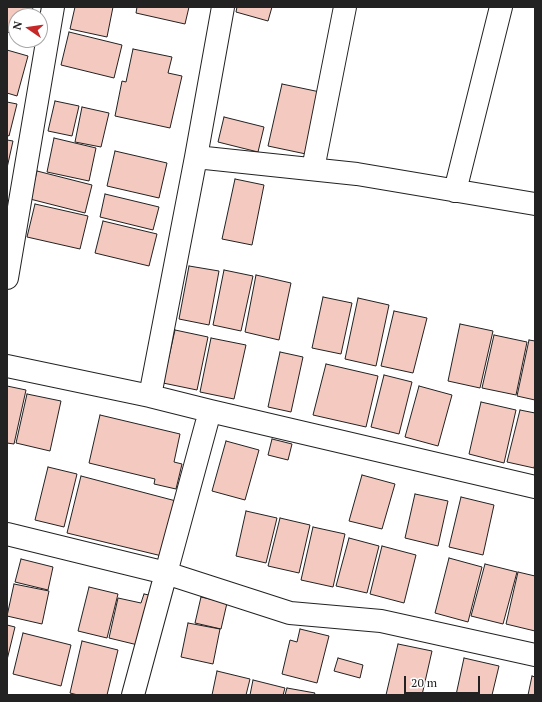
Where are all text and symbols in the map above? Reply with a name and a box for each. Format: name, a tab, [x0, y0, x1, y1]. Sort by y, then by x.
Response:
north arrow	[8, 8, 48, 48]
text: N	[10, 20, 25, 31]
scale bar	[406, 668, 482, 694]
text: 20 m	[411, 675, 437, 690]

